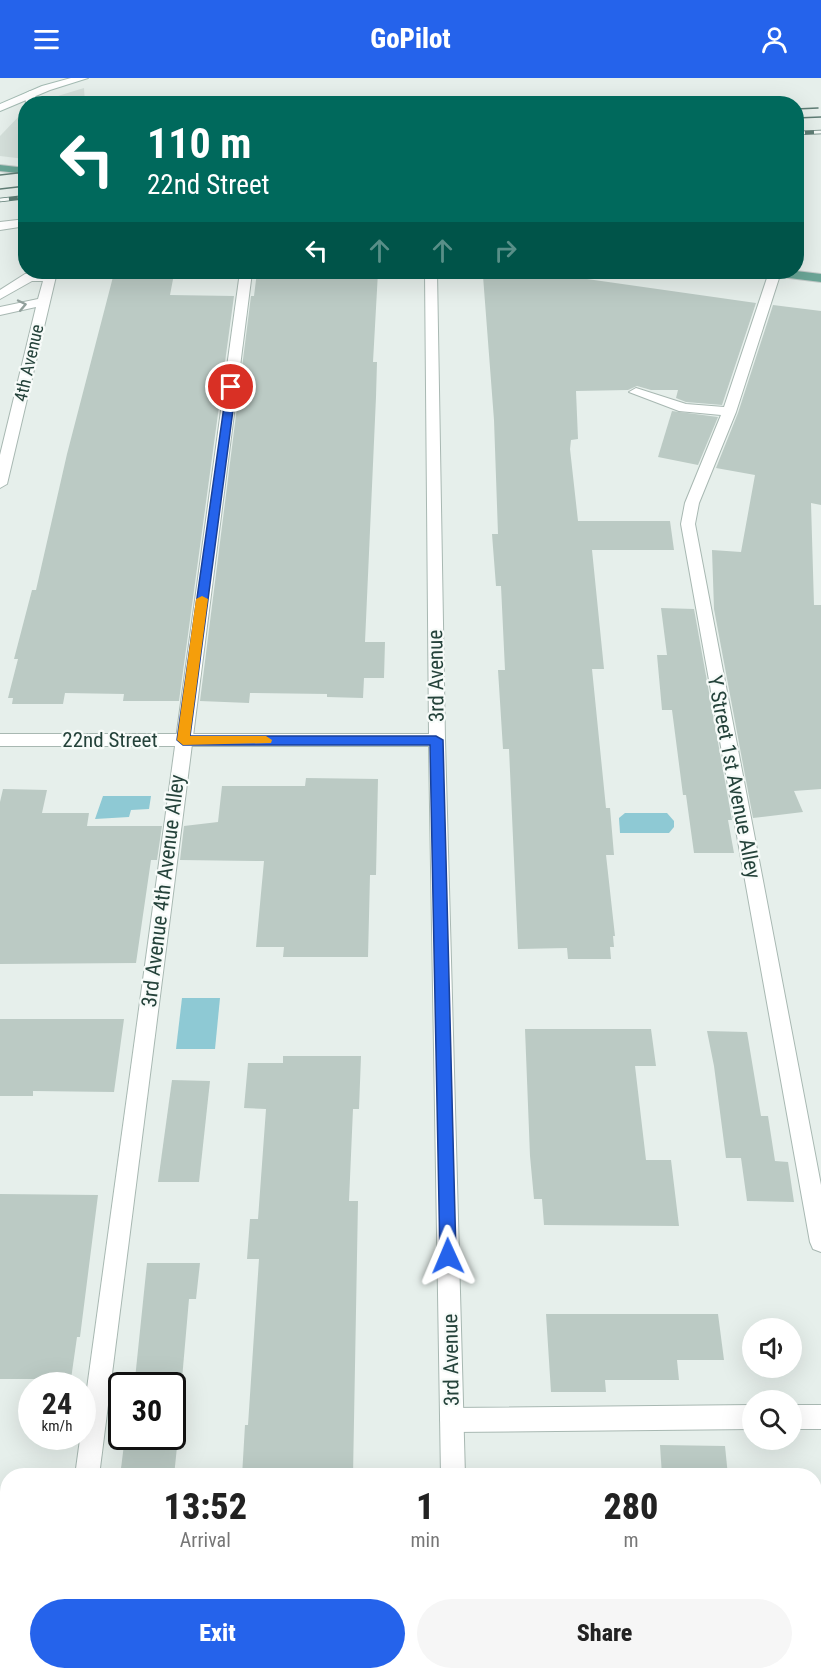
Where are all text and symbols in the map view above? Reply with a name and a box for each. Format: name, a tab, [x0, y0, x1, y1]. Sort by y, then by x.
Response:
icon: menu	[30, 23, 63, 56]
text: GoPilot	[370, 23, 451, 55]
icon: person	[758, 23, 791, 56]
text: 110 m	[147, 119, 252, 168]
icon: left	[48, 120, 126, 198]
text: 22nd Street	[147, 169, 270, 201]
icon: left	[300, 234, 333, 267]
icon: ahead	[363, 234, 396, 267]
icon: ahead	[426, 234, 459, 267]
icon: right	[489, 234, 522, 267]
one-way arrow	[16, 299, 26, 312]
street label: 4th Avenue	[9, 322, 48, 404]
pin	[205, 361, 256, 412]
icon: arrive	[214, 370, 247, 403]
street label: 3rd Avenue	[423, 630, 449, 722]
street label: Y Street 1st Avenue Alley	[703, 673, 766, 881]
street label: 22nd Street	[62, 728, 158, 752]
street label: 3rd Avenue 4th Avenue Alley	[137, 773, 189, 1009]
position arrow	[416, 1224, 480, 1288]
street label: 3rd Avenue	[438, 1314, 464, 1406]
map controls	[742, 1318, 802, 1450]
button: sound	[742, 1318, 802, 1378]
speed limit sign: 30	[108, 1372, 186, 1450]
text: 24	[42, 1386, 72, 1421]
button: search	[742, 1390, 802, 1450]
text: km/h	[42, 1417, 72, 1435]
text: 13:52	[164, 1486, 247, 1528]
text: 1	[416, 1486, 434, 1528]
text: 280	[603, 1486, 658, 1528]
text: Arrival	[180, 1528, 231, 1552]
text: min	[411, 1528, 440, 1552]
text: m	[623, 1528, 638, 1552]
button: Exit	[30, 1599, 405, 1668]
button: Share	[417, 1599, 792, 1668]

